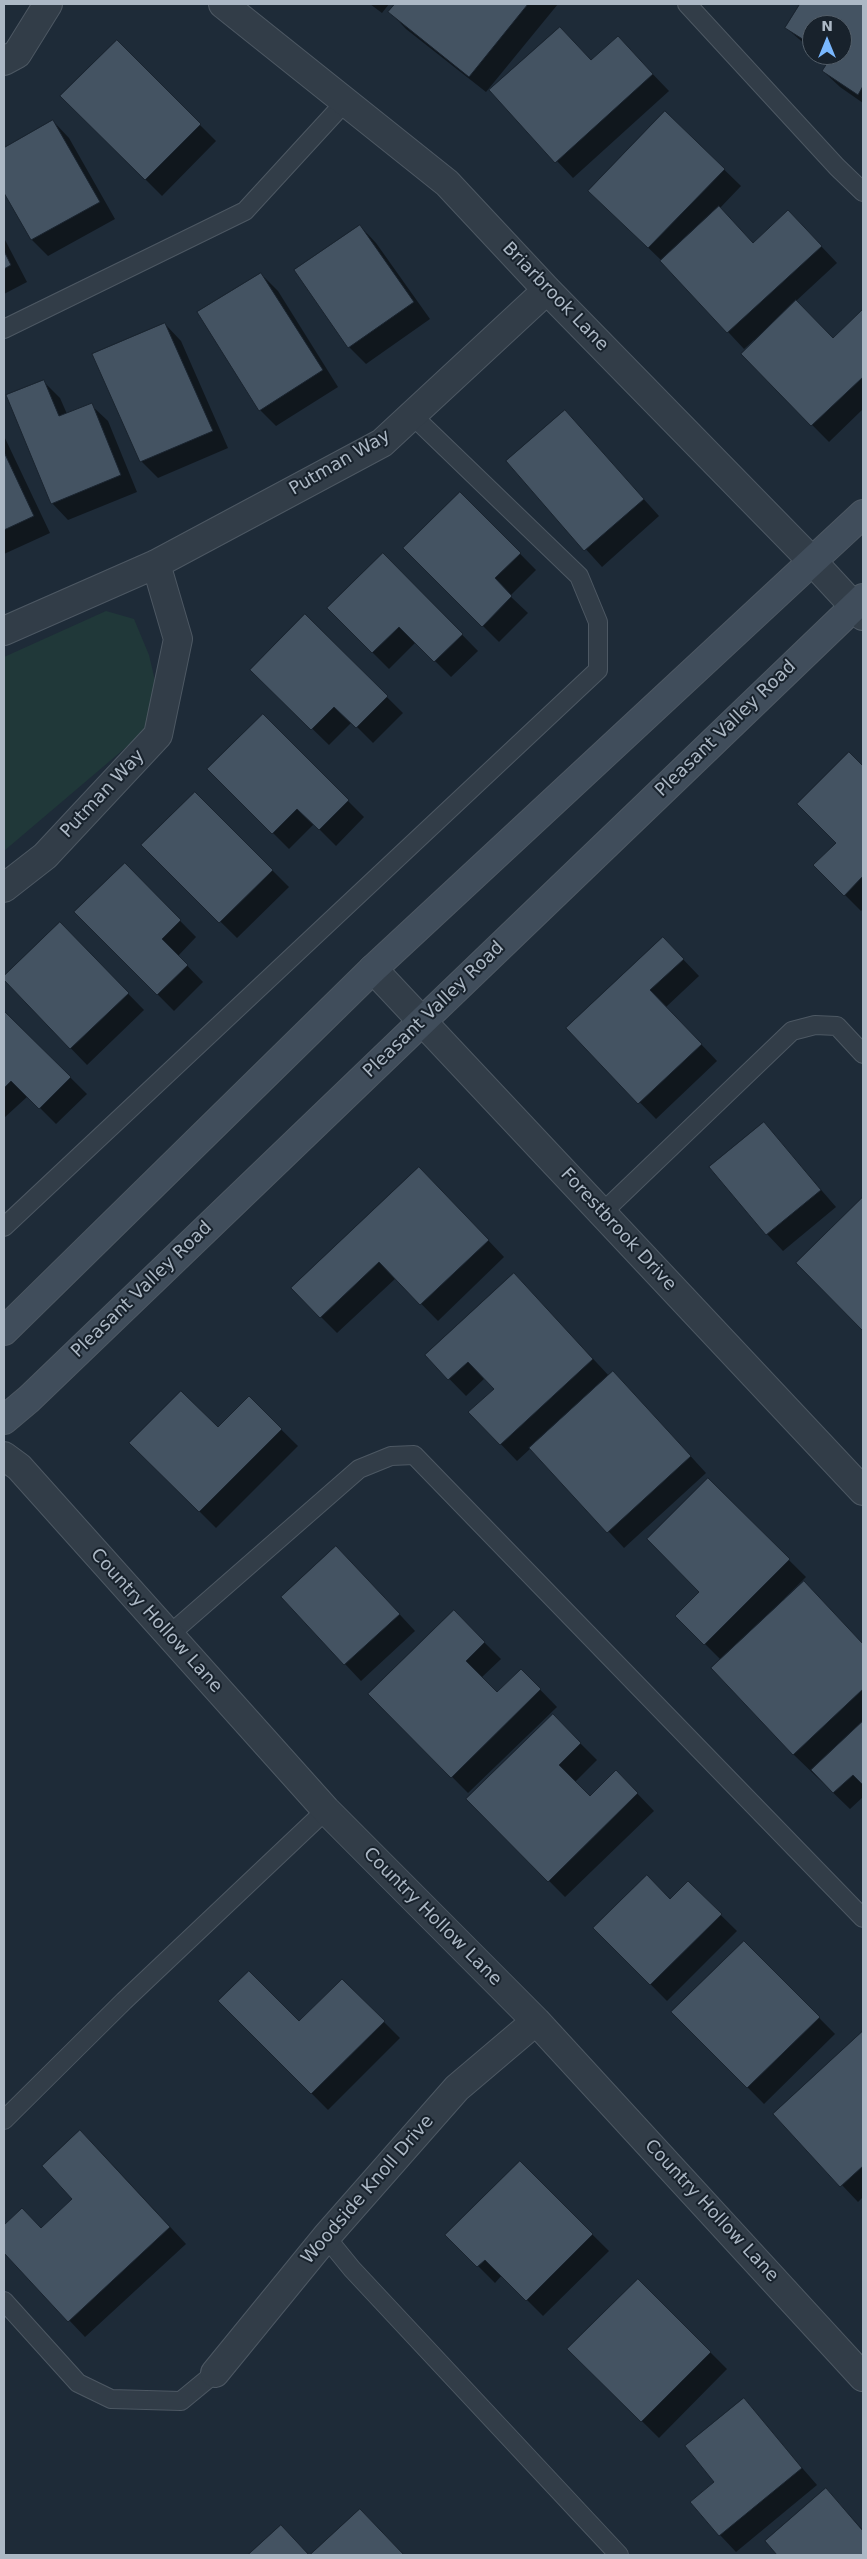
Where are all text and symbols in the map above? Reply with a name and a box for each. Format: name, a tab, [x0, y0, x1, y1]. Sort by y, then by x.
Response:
north arrow	[802, 15, 852, 65]
text: N	[821, 18, 833, 34]
street label: Briarbrook Lane	[497, 238, 613, 356]
street label: Putman Way	[286, 425, 394, 501]
street label: Pleasant Valley Road	[651, 656, 801, 802]
street label: Putman Way	[57, 745, 149, 843]
street label: Pleasant Valley Road	[359, 937, 509, 1083]
street label: Forestbrook Drive	[556, 1164, 680, 1296]
street label: Pleasant Valley Road	[67, 1217, 217, 1363]
street label: Country Hollow Lane	[85, 1544, 227, 1698]
street label: Country Hollow Lane	[358, 1843, 506, 1991]
street label: Woodside Knoll Drive	[297, 2111, 439, 2269]
street label: Country Hollow Lane	[639, 2135, 783, 2287]

